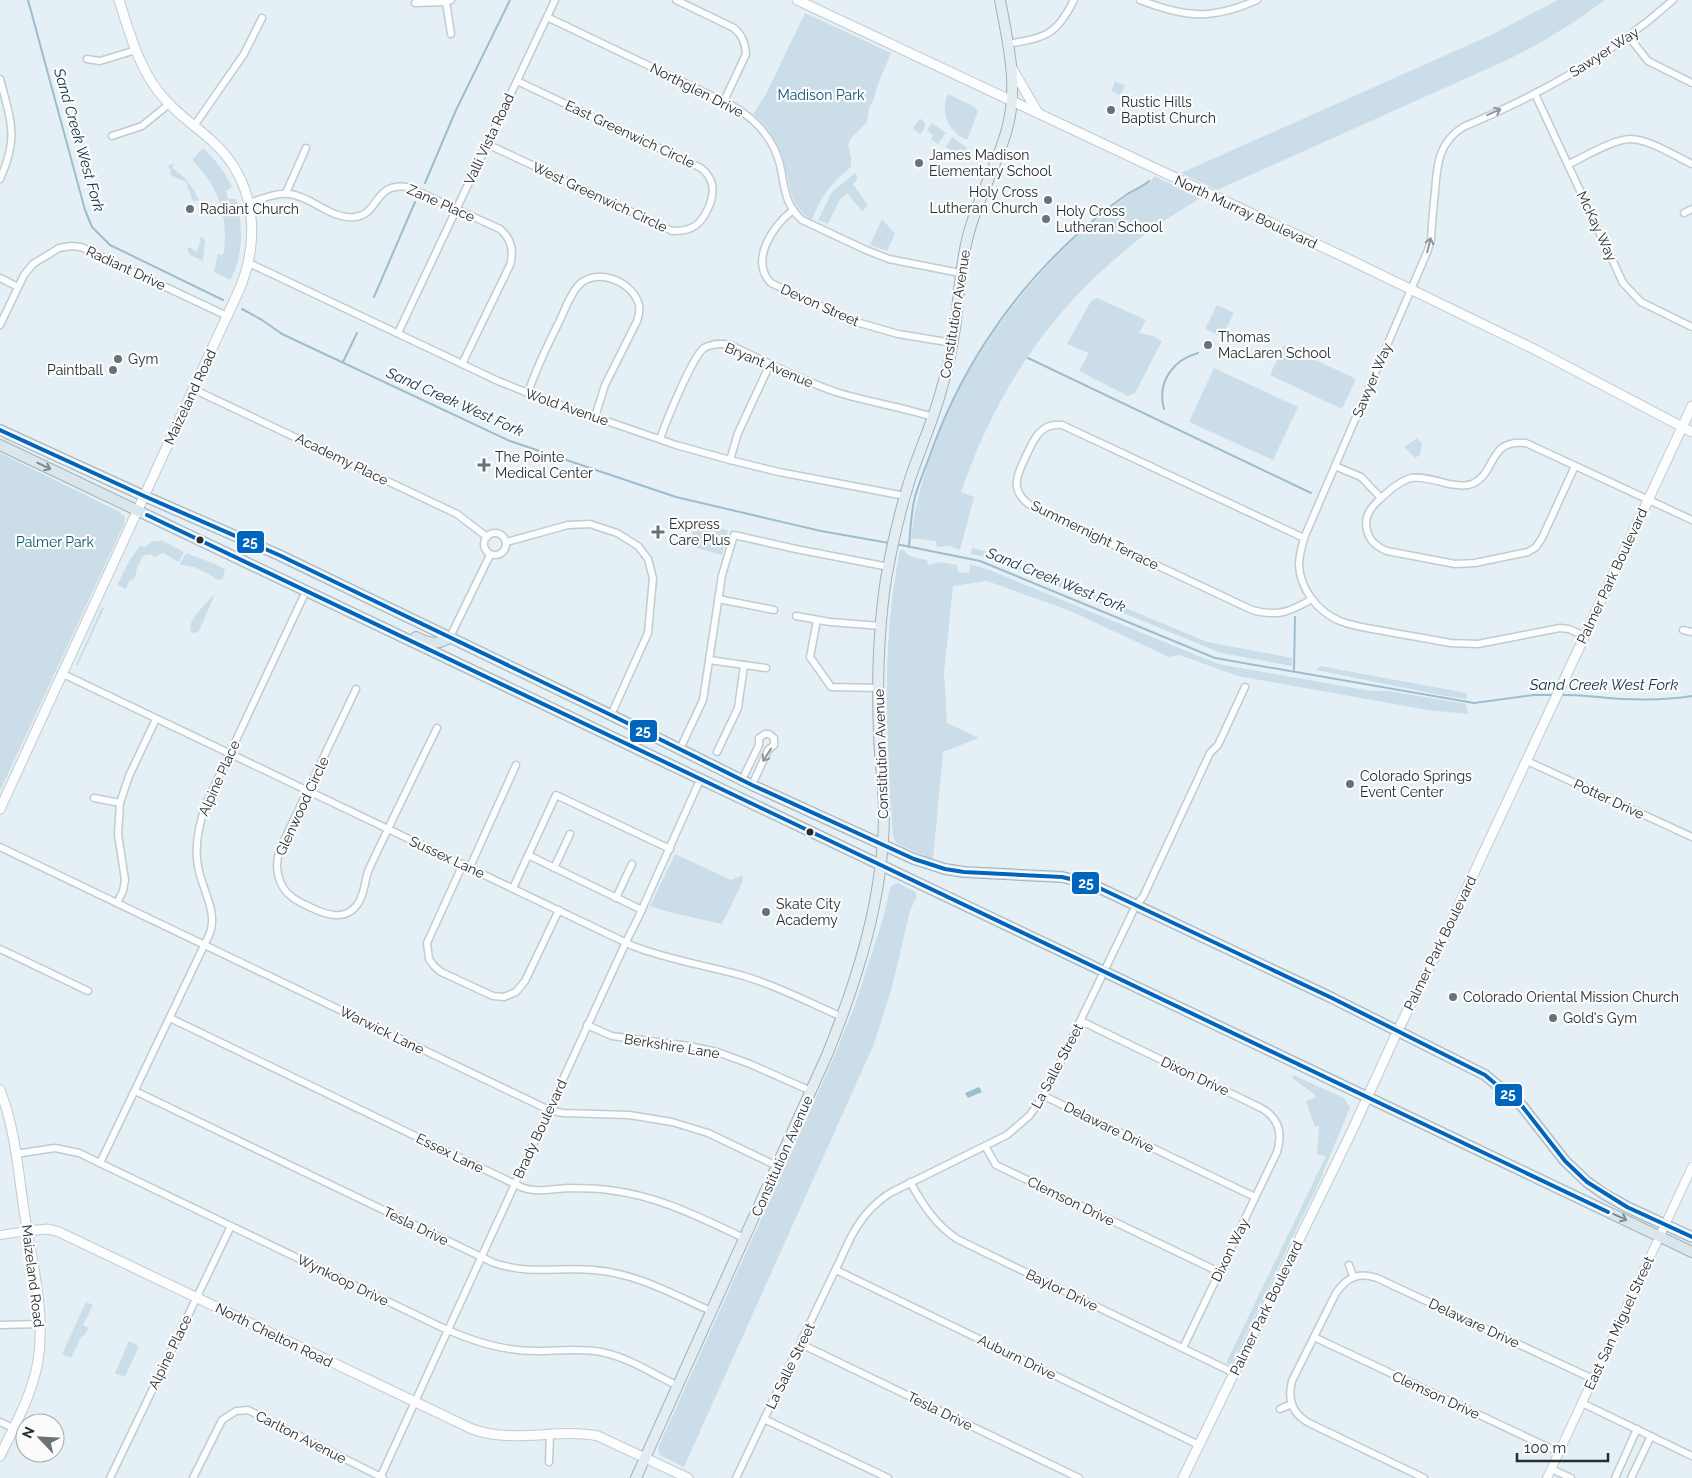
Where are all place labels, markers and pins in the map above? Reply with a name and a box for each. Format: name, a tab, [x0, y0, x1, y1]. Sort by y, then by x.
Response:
place label: Rustic Hills Baptist Church	[1121, 94, 1216, 126]
marker: Rustic Hills Baptist Church	[1105, 104, 1117, 116]
place label: James Madison Elementary School	[929, 147, 1052, 179]
marker: James Madison Elementary School	[913, 157, 925, 169]
place label: Holy Cross Lutheran Church	[930, 184, 1038, 216]
marker: Holy Cross Lutheran Church	[1042, 194, 1054, 206]
place label: Radiant Church	[200, 201, 299, 217]
marker: Radiant Church	[184, 203, 196, 215]
place label: Holy Cross Lutheran School	[1056, 203, 1163, 235]
marker: Holy Cross Lutheran School	[1040, 213, 1052, 225]
place label: Thomas MacLaren School	[1218, 329, 1331, 361]
marker: Thomas MacLaren School	[1202, 339, 1214, 351]
place label: Gym	[128, 351, 158, 367]
marker: Gym	[112, 353, 124, 365]
place label: Paintball	[47, 362, 103, 378]
marker: Paintball	[107, 364, 119, 376]
place label: The Pointe Medical Center	[495, 449, 593, 481]
marker: The Pointe Medical Center	[477, 458, 491, 472]
place label: Express Care Plus	[669, 516, 731, 548]
marker: Express Care Plus	[651, 525, 665, 539]
unlabelled marker	[195, 535, 205, 545]
place label: Colorado Springs Event Center	[1360, 768, 1472, 800]
marker: Colorado Springs Event Center	[1344, 778, 1356, 790]
unlabelled marker	[805, 827, 815, 837]
place label: Skate City Academy	[776, 896, 841, 928]
marker: Skate City Academy	[760, 906, 772, 918]
place label: Colorado Oriental Mission Church	[1463, 989, 1679, 1005]
marker: Colorado Oriental Mission Church	[1447, 991, 1459, 1003]
place label: Gold's Gym	[1563, 1010, 1637, 1026]
marker: Gold's Gym	[1547, 1012, 1559, 1024]

